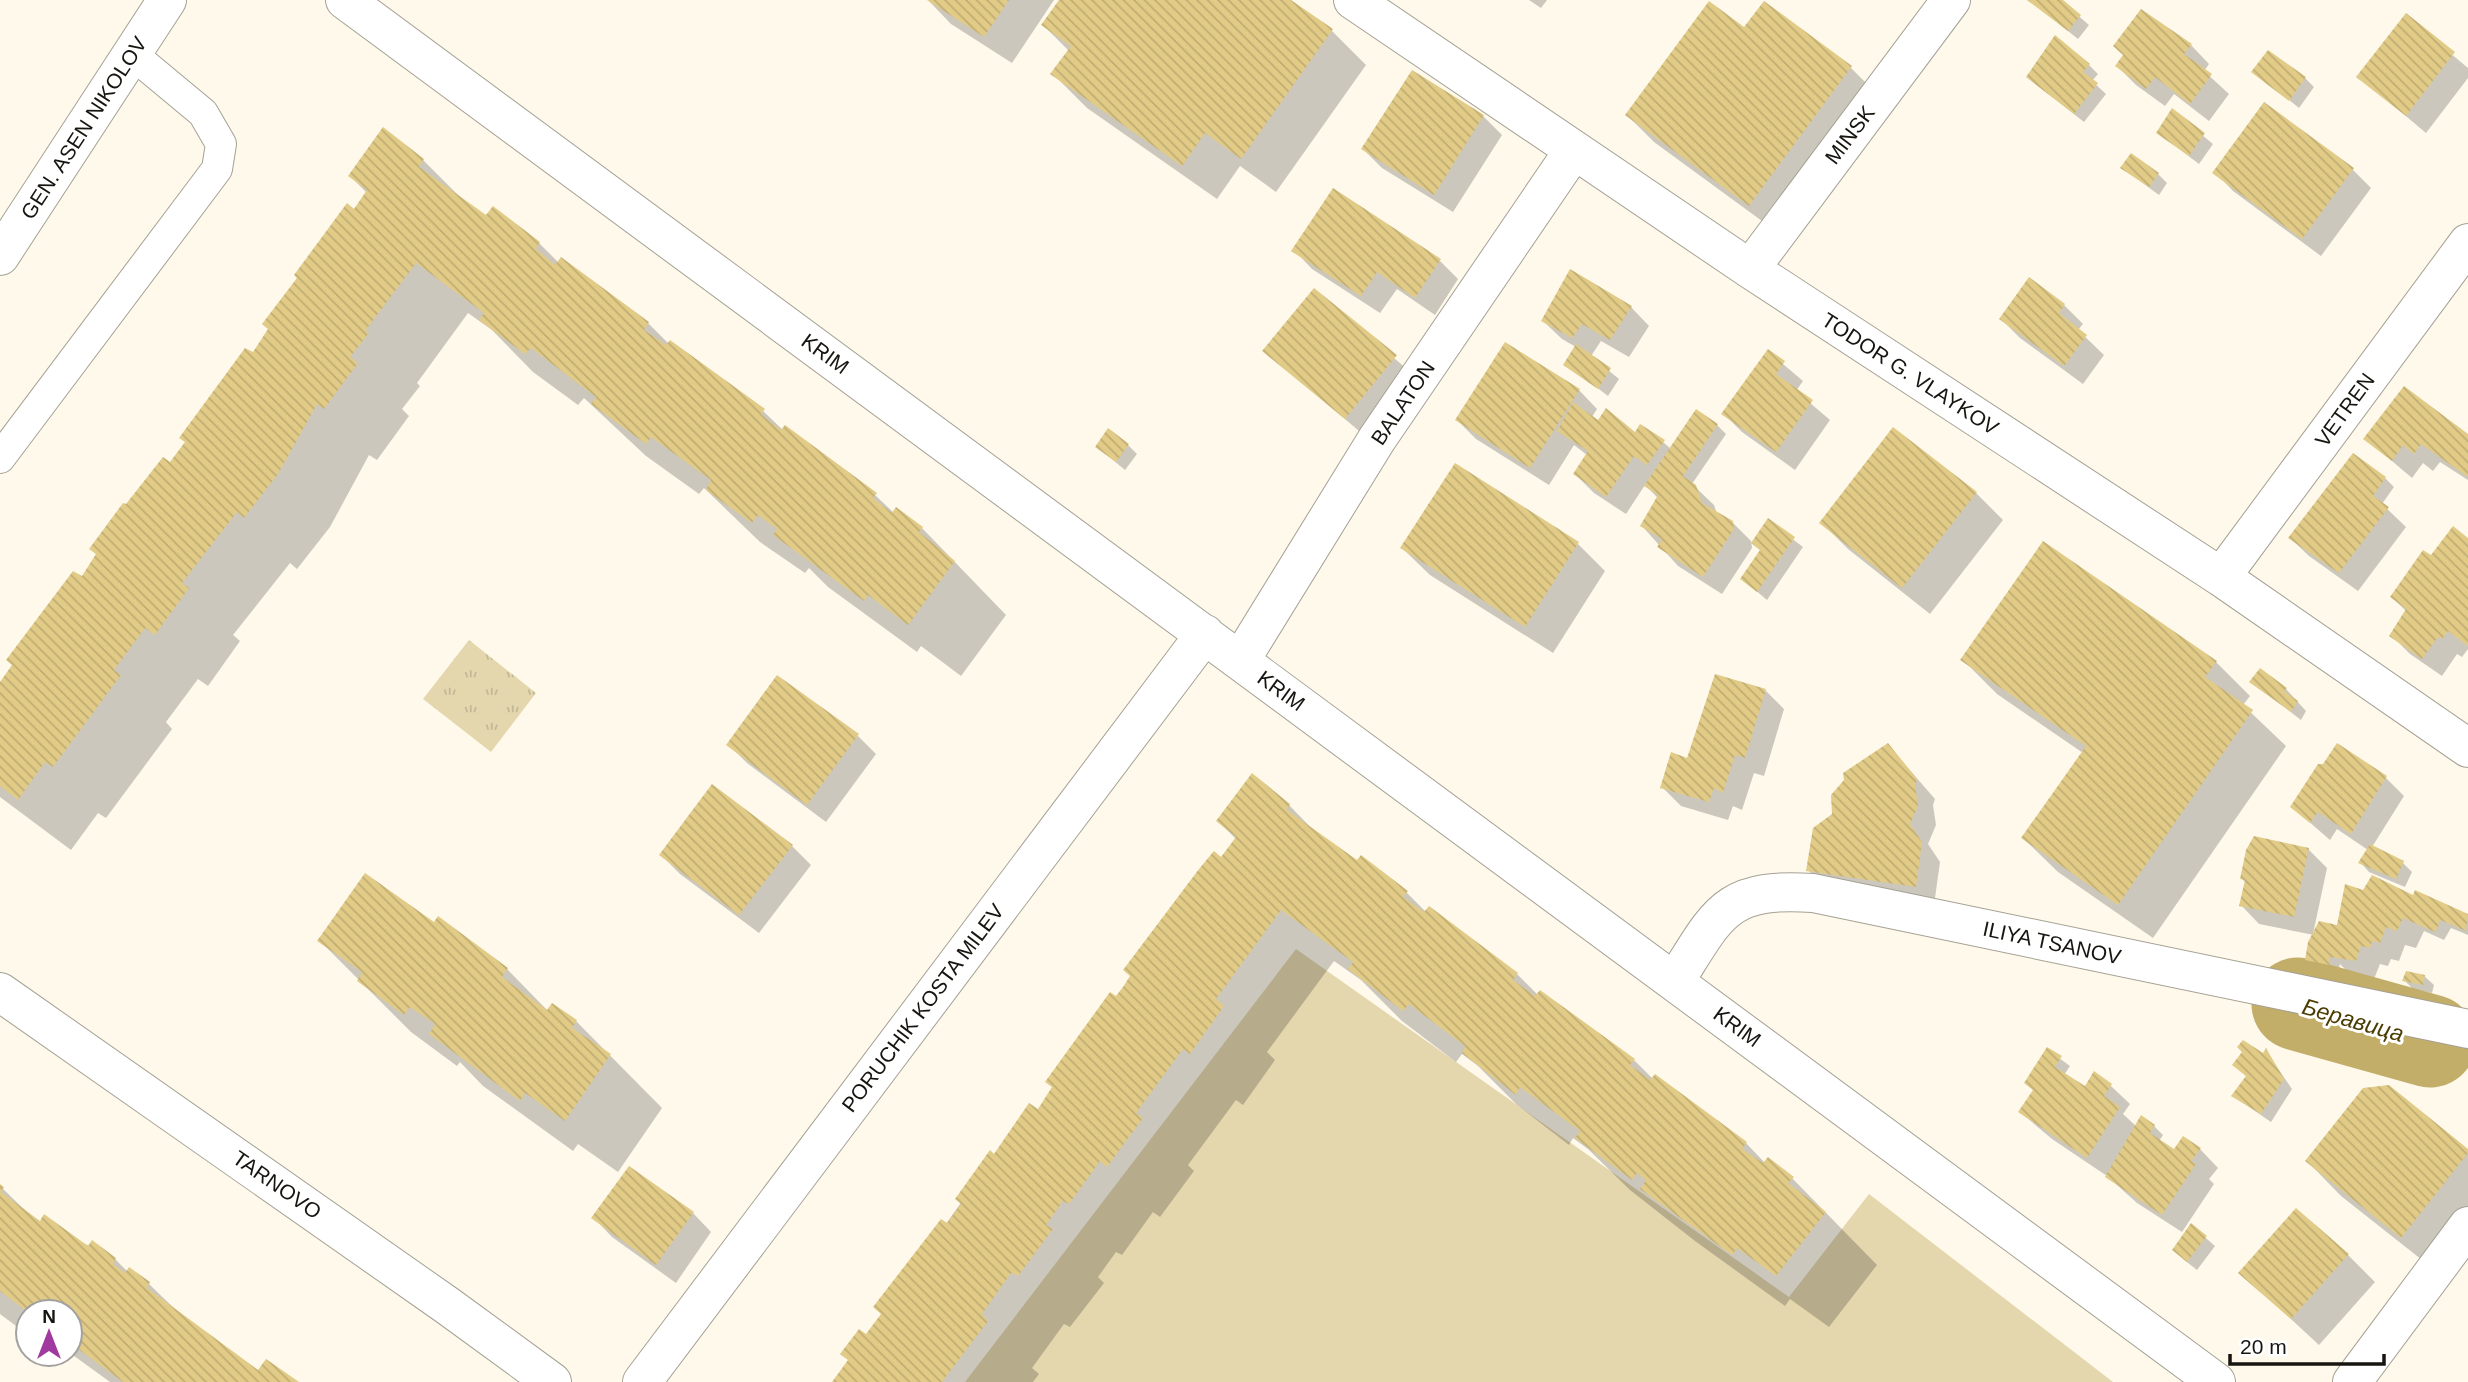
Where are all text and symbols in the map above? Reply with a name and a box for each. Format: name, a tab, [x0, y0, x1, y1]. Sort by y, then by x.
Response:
street label: GEN. ASEN NIKOLOV	[16, 32, 151, 223]
street label: MINSK	[1820, 101, 1879, 168]
street label: TODOR G. VLAYKOV	[1818, 308, 2003, 439]
street label: KRIM	[797, 329, 853, 378]
street label: BALATON	[1366, 356, 1439, 449]
street label: VETREN	[2310, 368, 2379, 451]
street label: KRIM	[1253, 666, 1309, 715]
street label: PORUCHIK KOSTA MILEV	[837, 899, 1008, 1116]
street label: ILIYA TSANOV	[1981, 917, 2123, 968]
water label: Беравица	[2299, 993, 2407, 1047]
street label: KRIM	[1709, 1002, 1765, 1051]
street label: TARNOVO	[229, 1146, 326, 1223]
north arrow	[14, 1298, 84, 1368]
text: N	[42, 1306, 56, 1327]
scale bar	[2230, 1322, 2384, 1366]
text: 20 m	[2240, 1335, 2287, 1358]

